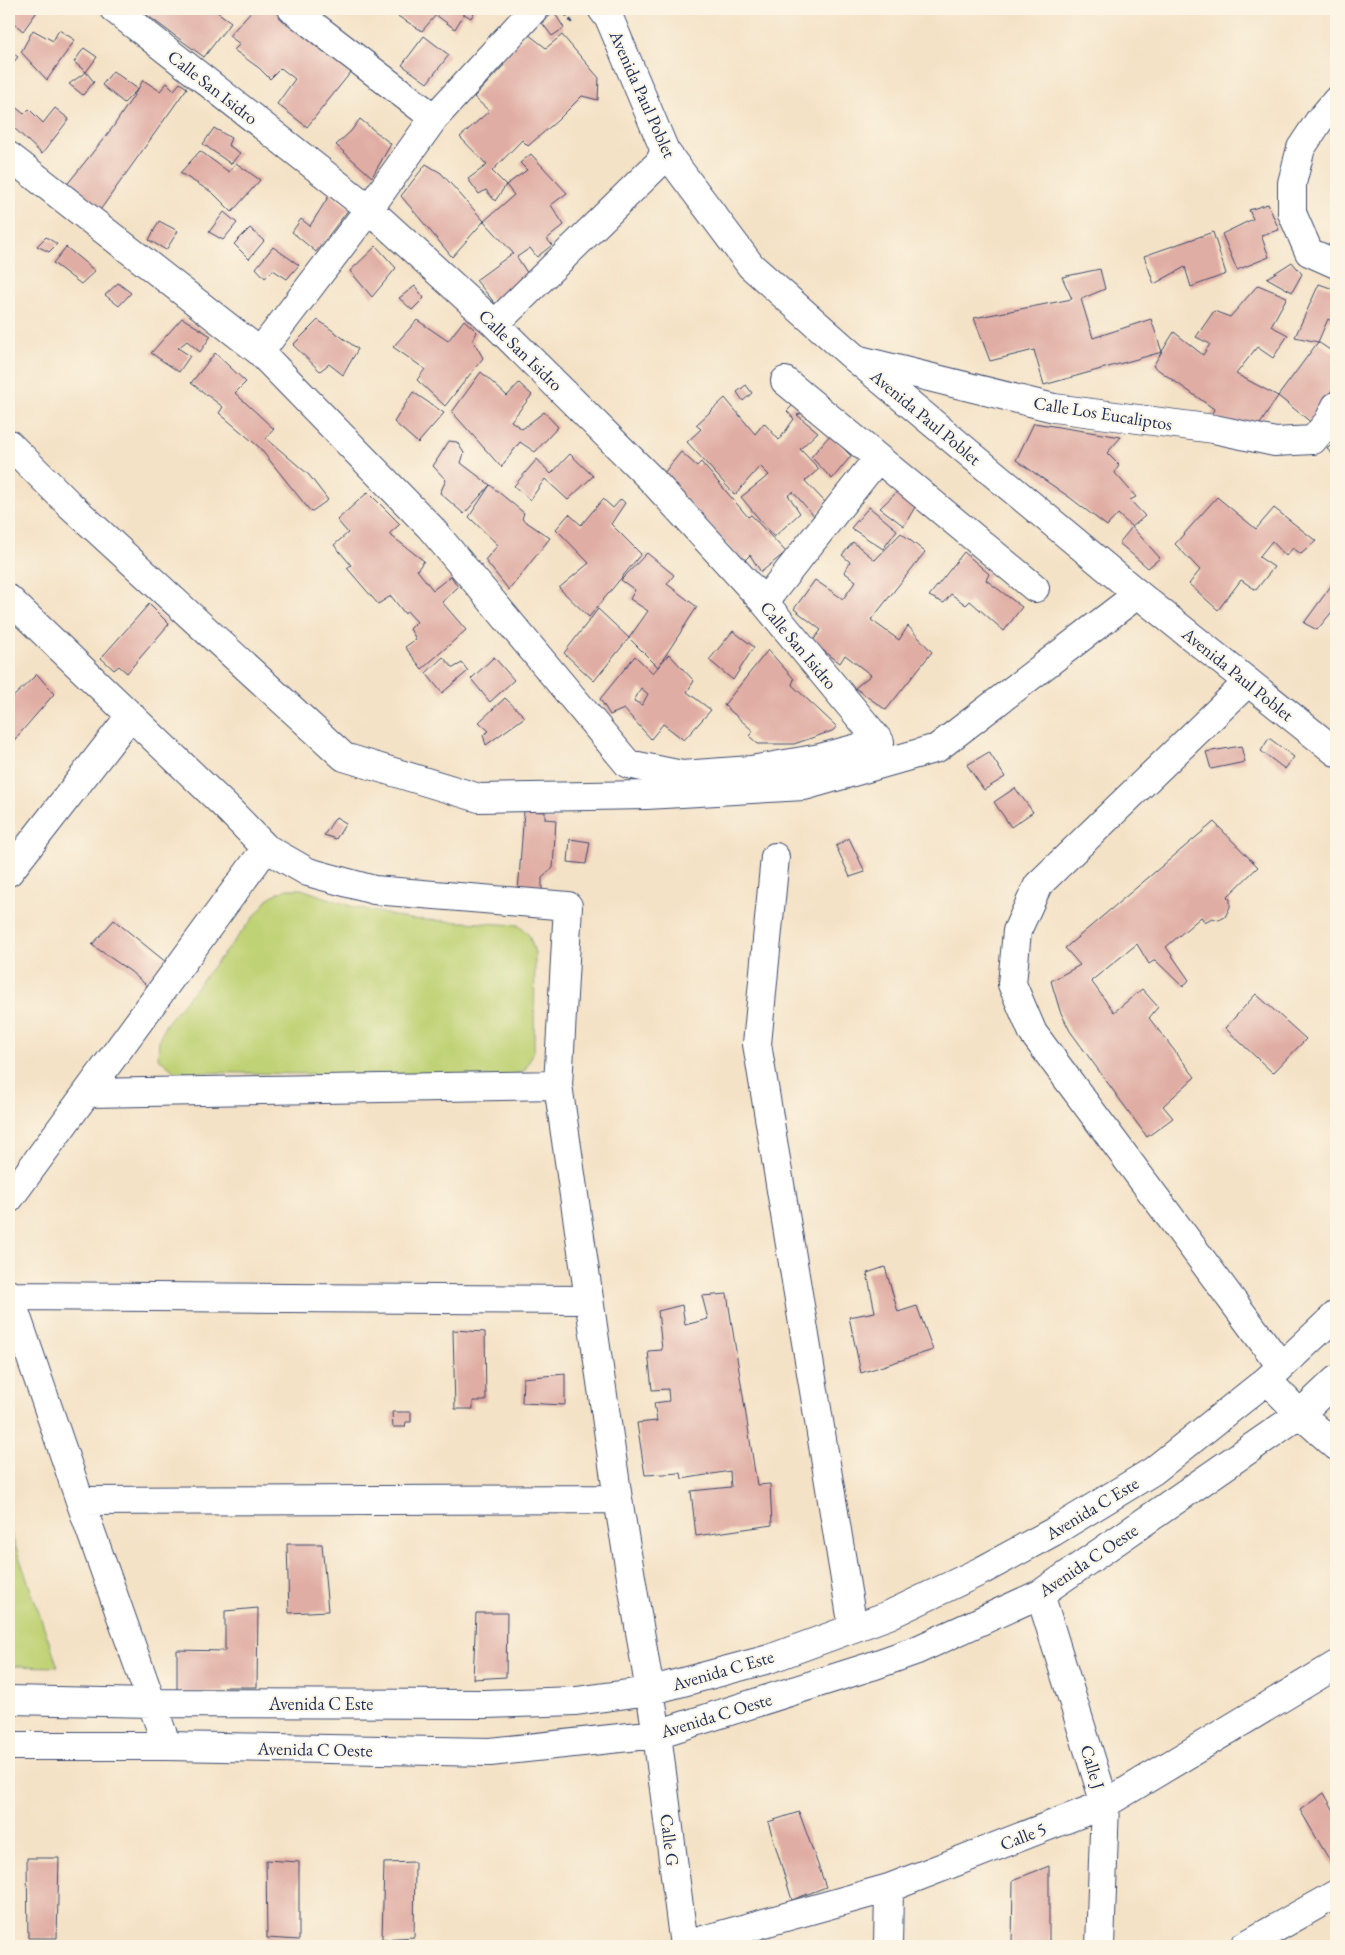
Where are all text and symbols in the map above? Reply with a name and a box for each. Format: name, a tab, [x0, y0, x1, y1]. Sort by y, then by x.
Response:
street label: Avenida Paul Poblet	[604, 26, 682, 162]
street label: Calle San Isidro	[163, 45, 263, 129]
street label: Calle San Isidro	[474, 304, 568, 396]
street label: Avenida Paul Poblet	[865, 364, 986, 470]
street label: Calle Los Eucaliptos	[1032, 391, 1174, 435]
street label: Calle San Isidro	[755, 596, 843, 694]
street label: Avenida Paul Poblet	[1177, 621, 1299, 726]
street label: Avenida C Este	[1040, 1471, 1143, 1545]
street label: Avenida C Oeste	[1033, 1518, 1142, 1602]
street label: Avenida C Este	[669, 1645, 776, 1696]
street label: Avenida C Oeste	[657, 1687, 774, 1743]
street label: Avenida C Este	[268, 1692, 373, 1715]
street label: Avenida C Oeste	[256, 1736, 373, 1762]
street label: Calle J	[1075, 1742, 1111, 1792]
street label: Calle G	[655, 1813, 685, 1867]
street label: Calle 5	[997, 1817, 1049, 1855]

